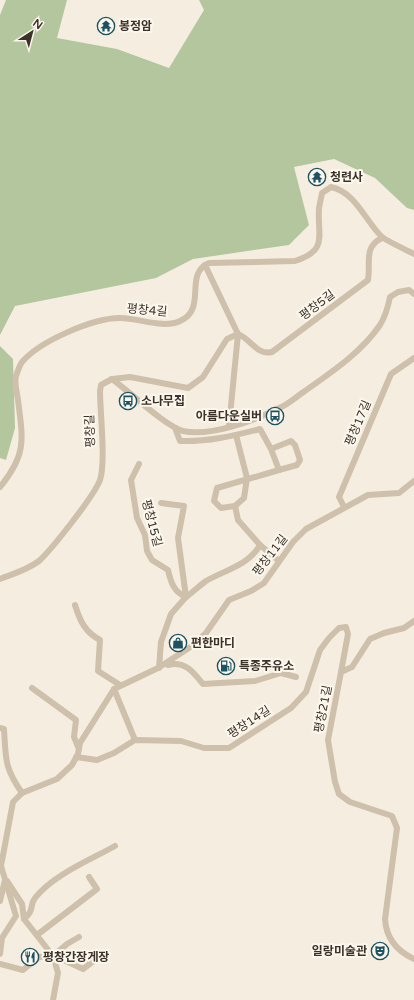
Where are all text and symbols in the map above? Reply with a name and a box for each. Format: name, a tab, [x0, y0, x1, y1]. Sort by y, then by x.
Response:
north arrow	[12, 12, 52, 52]
text: N	[30, 16, 45, 32]
temple icon: 봉정암	[96, 16, 116, 36]
place label: 봉정암	[119, 19, 152, 33]
temple icon: 청련사	[307, 167, 327, 187]
place label: 청련사	[330, 170, 363, 184]
street label: 평창5길	[297, 287, 337, 323]
street label: 평창4길	[126, 301, 168, 319]
bus stop icon: 소나무집	[118, 391, 138, 411]
place label: 소나무집	[141, 394, 185, 408]
street label: 평창17길	[342, 398, 374, 448]
bus stop icon: 아름다운실버	[265, 406, 285, 426]
place label: 아름다운실버	[196, 409, 262, 423]
street label: 평창길	[82, 414, 98, 448]
street label: 평창15길	[139, 498, 165, 548]
street label: 평창11길	[250, 532, 290, 578]
shop icon: 편한마디	[168, 633, 188, 653]
place label: 편한마디	[191, 636, 235, 650]
fuel station icon: 특종주유소	[216, 656, 236, 676]
place label: 특종주유소	[239, 659, 294, 673]
street label: 평창21길	[312, 684, 334, 734]
street label: 평창14길	[225, 703, 273, 741]
theatre icon: 일랑미술관	[370, 941, 390, 961]
place label: 일랑미술관	[312, 944, 367, 958]
restaurant icon: 평창간장게장	[20, 947, 40, 967]
place label: 평창간장게장	[43, 950, 109, 964]

